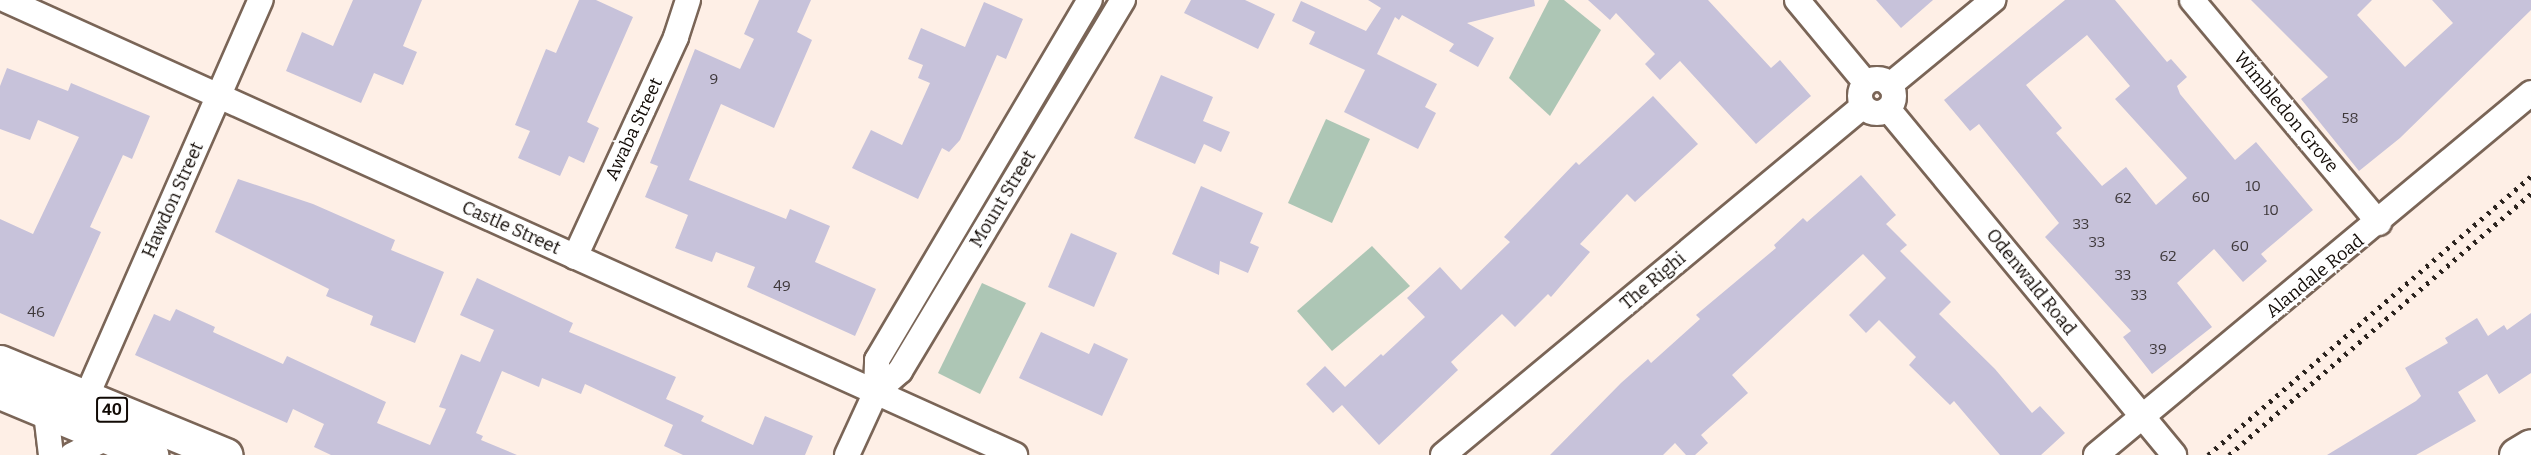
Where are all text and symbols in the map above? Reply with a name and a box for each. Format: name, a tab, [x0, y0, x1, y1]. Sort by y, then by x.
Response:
street label: Wimbledon Grove	[2229, 47, 2343, 177]
house number: 9	[710, 71, 718, 89]
street label: Awaba Street	[601, 74, 667, 184]
house number: 58	[2341, 110, 2359, 128]
street label: Hawdon Street	[138, 139, 208, 261]
street label: Mount Street	[966, 146, 1040, 252]
house number: 10	[2245, 178, 2261, 196]
house number: 60	[2192, 189, 2210, 207]
house number: 62	[2115, 190, 2131, 208]
street label: Castle Street	[458, 197, 564, 259]
house number: 10	[2263, 202, 2279, 220]
house number: 33	[2073, 216, 2089, 234]
street label: Odenwald Road	[1982, 225, 2080, 339]
street label: Alandale Road	[2262, 230, 2368, 322]
house number: 33	[2089, 234, 2105, 252]
house number: 60	[2231, 238, 2249, 256]
street label: The Righi	[1616, 248, 1690, 314]
house number: 62	[2160, 248, 2176, 266]
house number: 33	[2115, 267, 2131, 285]
house number: 49	[773, 278, 791, 296]
house number: 33	[2131, 287, 2147, 305]
house number: 46	[27, 304, 45, 322]
house number: 39	[2149, 341, 2167, 359]
road number: 40	[96, 397, 128, 423]

